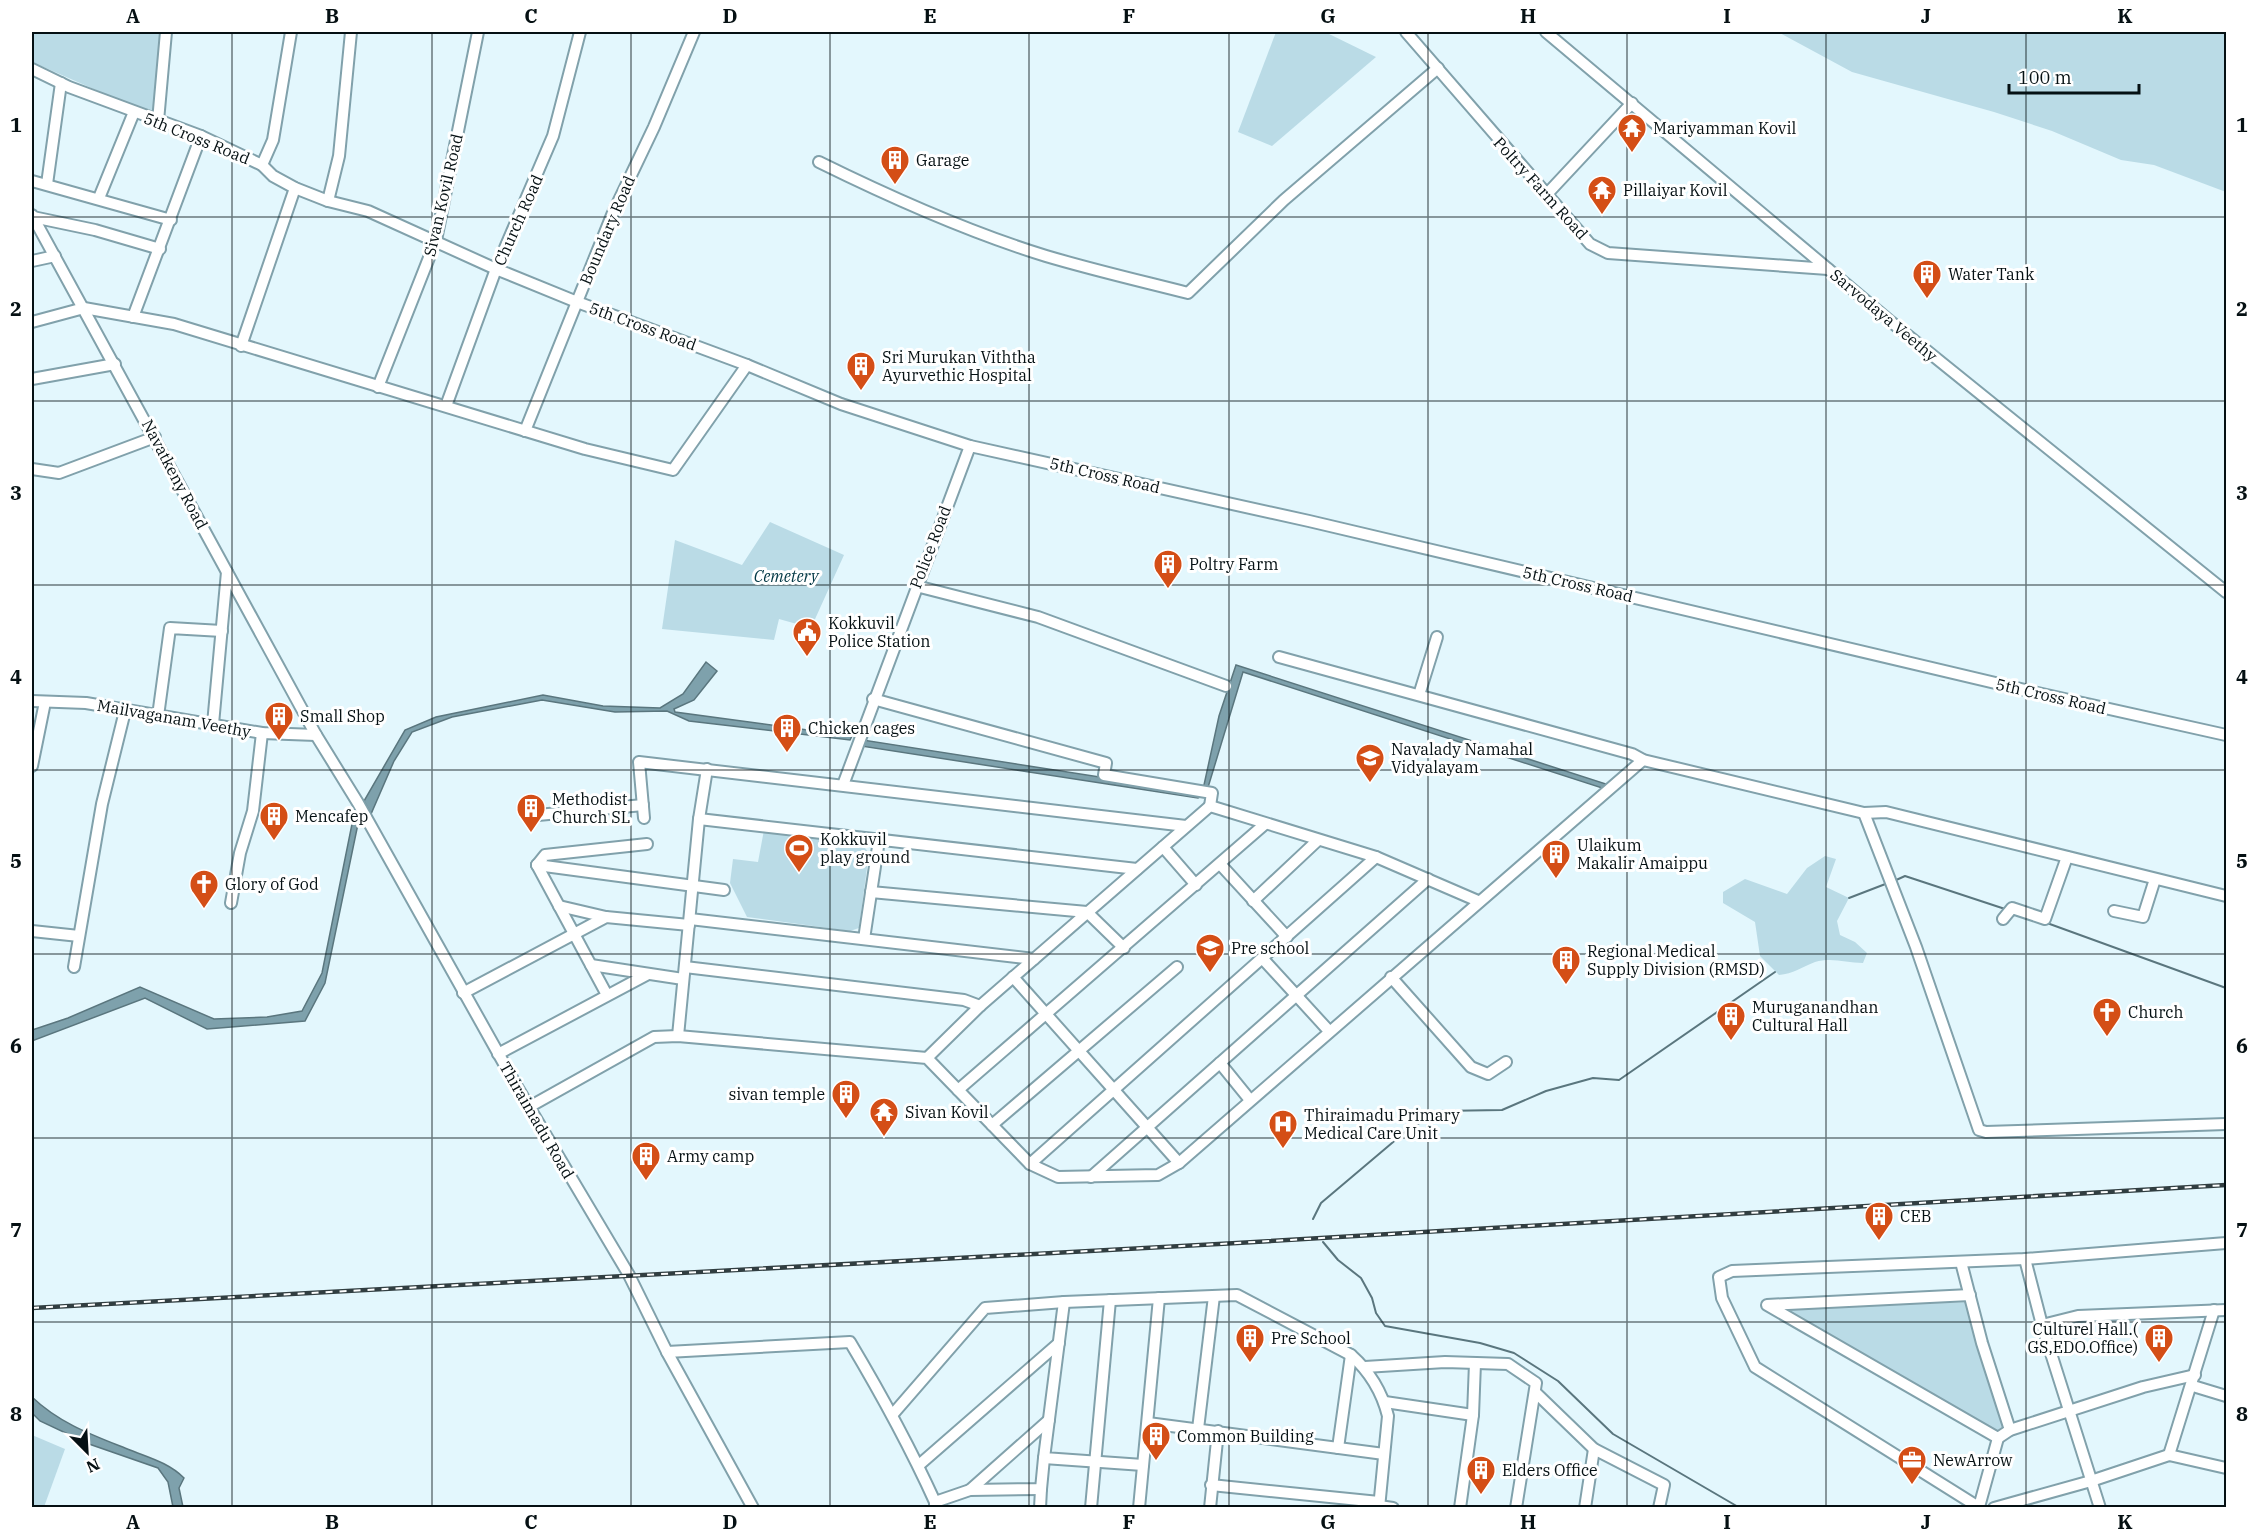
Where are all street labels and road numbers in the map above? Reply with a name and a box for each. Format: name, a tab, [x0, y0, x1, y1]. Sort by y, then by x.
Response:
street label: 5th Cross Road	[141, 108, 253, 168]
street label: Sivan Kovil Road	[419, 131, 467, 258]
street label: Poltry Farm Road	[1490, 133, 1593, 244]
street label: Church Road	[489, 171, 547, 269]
street label: Boundary Road	[575, 172, 639, 287]
street label: Sarvodaya Veethy	[1827, 265, 1942, 366]
street label: 5th Cross Road	[587, 297, 700, 355]
street label: Navatkeny Road	[138, 416, 212, 533]
street label: 5th Cross Road	[1048, 453, 1162, 497]
street label: Police Road	[905, 503, 955, 591]
street label: 5th Cross Road	[1521, 562, 1635, 606]
street label: 5th Cross Road	[1994, 674, 2108, 718]
street label: Mailvaganam Veethy	[96, 695, 253, 741]
street label: Thiraimadu Road	[495, 1058, 579, 1182]

